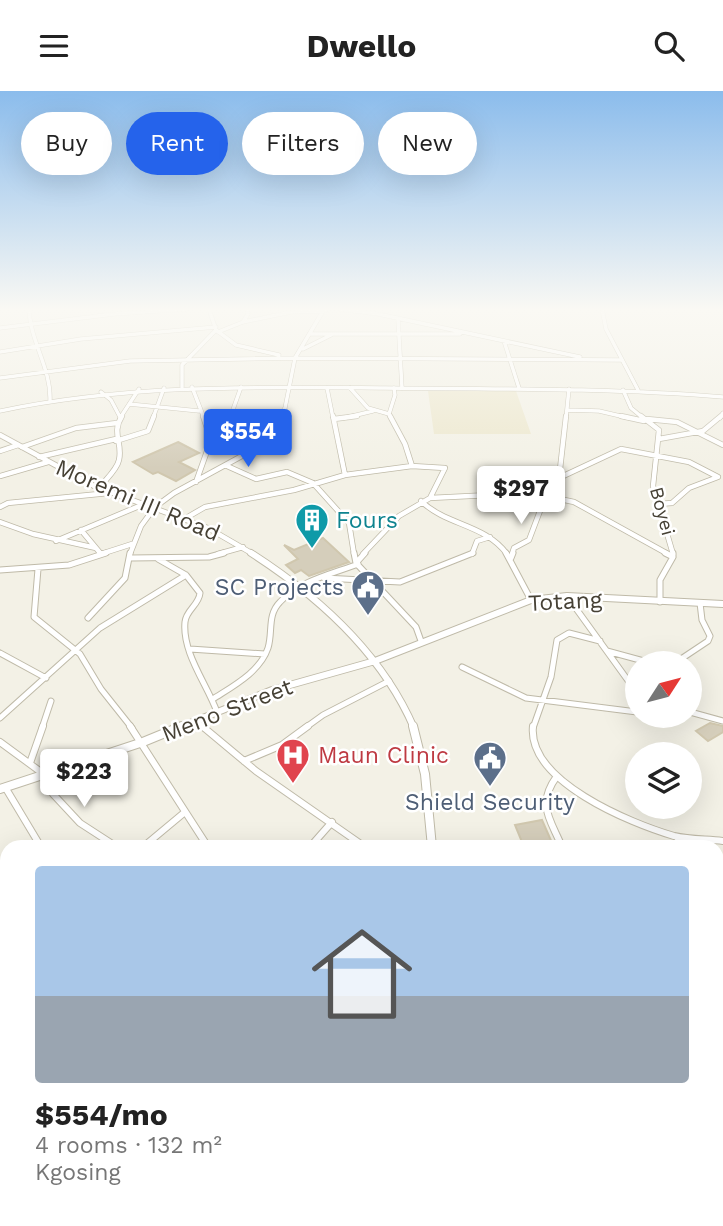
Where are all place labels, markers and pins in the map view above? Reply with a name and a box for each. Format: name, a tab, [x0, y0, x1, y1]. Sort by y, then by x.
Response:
pin: $554	[207, 409, 289, 469]
pin: $297	[480, 467, 562, 526]
building icon: Fours	[293, 501, 331, 550]
place label: Fours	[336, 507, 398, 534]
public building icon: SC Projects	[349, 568, 387, 617]
place label: SC Projects	[215, 574, 344, 601]
hospital icon: Maun Clinic	[274, 736, 312, 785]
public building icon: Shield Security	[471, 739, 509, 788]
place label: Maun Clinic	[318, 742, 449, 769]
pin: $223	[43, 749, 125, 809]
place label: Shield Security	[405, 789, 575, 816]

